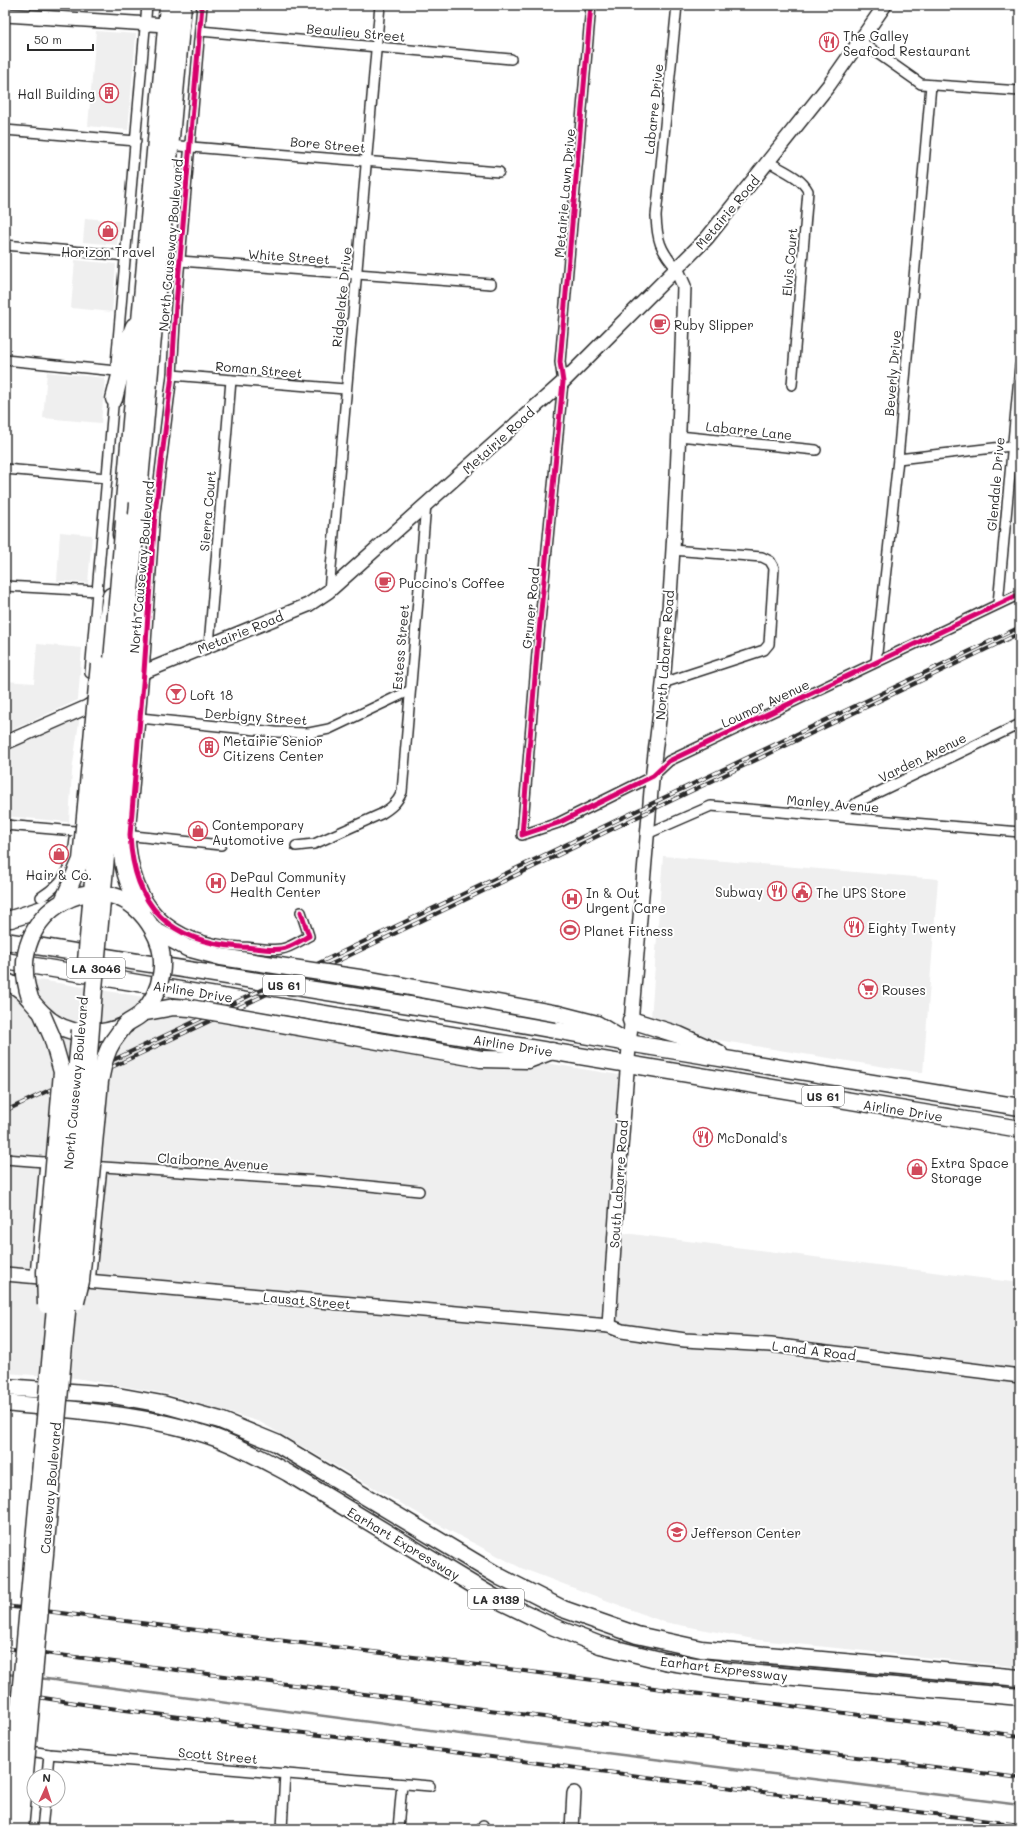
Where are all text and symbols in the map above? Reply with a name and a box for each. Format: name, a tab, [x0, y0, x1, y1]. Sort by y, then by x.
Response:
street label: Beaulieu Street	[306, 19, 406, 45]
scale bar	[28, 26, 93, 52]
place label: The Galley Seafood Restaurant	[843, 27, 971, 59]
text: 50 m	[34, 31, 62, 47]
restaurant icon: The Galley Seafood Restaurant	[818, 31, 840, 53]
street label: Labarre Drive	[640, 63, 666, 155]
building icon: Hall Building	[98, 82, 120, 104]
place label: Hall Building	[18, 85, 95, 102]
street label: Metairie Lawn Drive	[550, 128, 578, 258]
street label: Bore Street	[289, 132, 367, 156]
street label: North Causeway Boulevard	[154, 158, 186, 332]
street label: Metairie Road	[691, 172, 763, 252]
shop icon: Horizon Travel	[97, 220, 119, 242]
street label: Elvis Court	[778, 227, 800, 297]
place label: Horizon Travel	[61, 243, 155, 260]
street label: White Street	[247, 245, 331, 267]
street label: Ridgelake Drive	[327, 246, 355, 348]
cafe icon: Ruby Slipper	[649, 313, 671, 335]
place label: Ruby Slipper	[674, 316, 754, 333]
street label: Beverly Drive	[880, 329, 904, 417]
street label: Roman Street	[215, 357, 303, 381]
street label: Metairie Road	[458, 403, 538, 477]
street label: Labarre Lane	[705, 417, 793, 443]
street label: Glendale Drive	[982, 436, 1008, 532]
street label: Sierra Court	[195, 470, 219, 552]
street label: North Causeway Boulevard	[125, 480, 157, 654]
street label: Gruner Road	[517, 567, 543, 649]
cafe icon: Puccino's Coffee	[374, 571, 396, 593]
place label: Puccino's Coffee	[399, 574, 505, 591]
street label: North Labarre Road	[651, 590, 677, 720]
street label: Estess Street	[388, 603, 412, 690]
street label: Metairie Road	[194, 607, 286, 657]
street label: Loumor Avenue	[718, 675, 812, 731]
bar icon: Loft 18	[165, 683, 187, 705]
place label: Loft 18	[190, 686, 233, 703]
street label: Derbigny Street	[204, 704, 308, 728]
street label: Varden Avenue	[875, 728, 969, 786]
place label: Metairie Senior Citizens Center	[223, 732, 324, 764]
building icon: Metairie Senior Citizens Center	[198, 736, 220, 758]
street label: Manley Avenue	[786, 790, 880, 816]
place label: Contemporary Automotive	[212, 816, 304, 848]
shop icon: Contemporary Automotive	[187, 820, 209, 842]
shop icon: Hair & Co.	[48, 843, 70, 865]
place label: Hair & Co.	[26, 866, 92, 883]
place label: DePaul Community Health Center	[230, 868, 346, 900]
hospital icon: DePaul Community Health Center	[205, 872, 227, 894]
restaurant icon: Subway	[766, 880, 788, 902]
public building icon: The UPS Store	[791, 881, 813, 903]
place label: Subway	[715, 883, 763, 900]
place label: In & Out Urgent Care	[586, 884, 666, 916]
place label: The UPS Store	[816, 884, 906, 901]
hospital icon: In & Out Urgent Care	[561, 888, 583, 910]
restaurant icon: Eighty Twenty	[843, 916, 865, 938]
sports icon: Planet Fitness	[559, 919, 581, 941]
place label: Eighty Twenty	[868, 919, 956, 936]
place label: Planet Fitness	[584, 922, 673, 939]
road number: LA 3046	[67, 958, 125, 978]
road number: US 61	[263, 975, 305, 995]
street label: Airline Drive	[152, 976, 234, 1006]
supermarket icon: Rouses	[857, 978, 879, 1000]
place label: Rouses	[882, 981, 926, 998]
street label: North Causeway Boulevard	[59, 996, 91, 1170]
street label: Airline Drive	[472, 1030, 554, 1060]
road number: US 61	[802, 1086, 844, 1106]
street label: Airline Drive	[862, 1095, 944, 1125]
street label: South Labarre Road	[605, 1119, 631, 1249]
restaurant icon: McDonald's	[692, 1126, 714, 1148]
place label: McDonald's	[717, 1129, 788, 1146]
street label: Claiborne Avenue	[157, 1149, 269, 1173]
place label: Extra Space Storage	[931, 1154, 1009, 1186]
shop icon: Extra Space Storage	[906, 1158, 928, 1180]
street label: Lausat Street	[263, 1288, 352, 1312]
street label: L and A Road	[771, 1336, 857, 1364]
street label: Causeway Boulevard	[36, 1422, 64, 1554]
street label: Earhart Expressway	[345, 1503, 463, 1583]
school or university icon: Jefferson Center	[666, 1521, 688, 1543]
place label: Jefferson Center	[691, 1524, 801, 1541]
road number: LA 3139	[468, 1589, 524, 1609]
street label: Earhart Expressway	[659, 1652, 789, 1684]
street label: Scott Street	[178, 1743, 259, 1767]
north arrow	[26, 1768, 66, 1808]
text: N	[42, 1770, 51, 1785]

